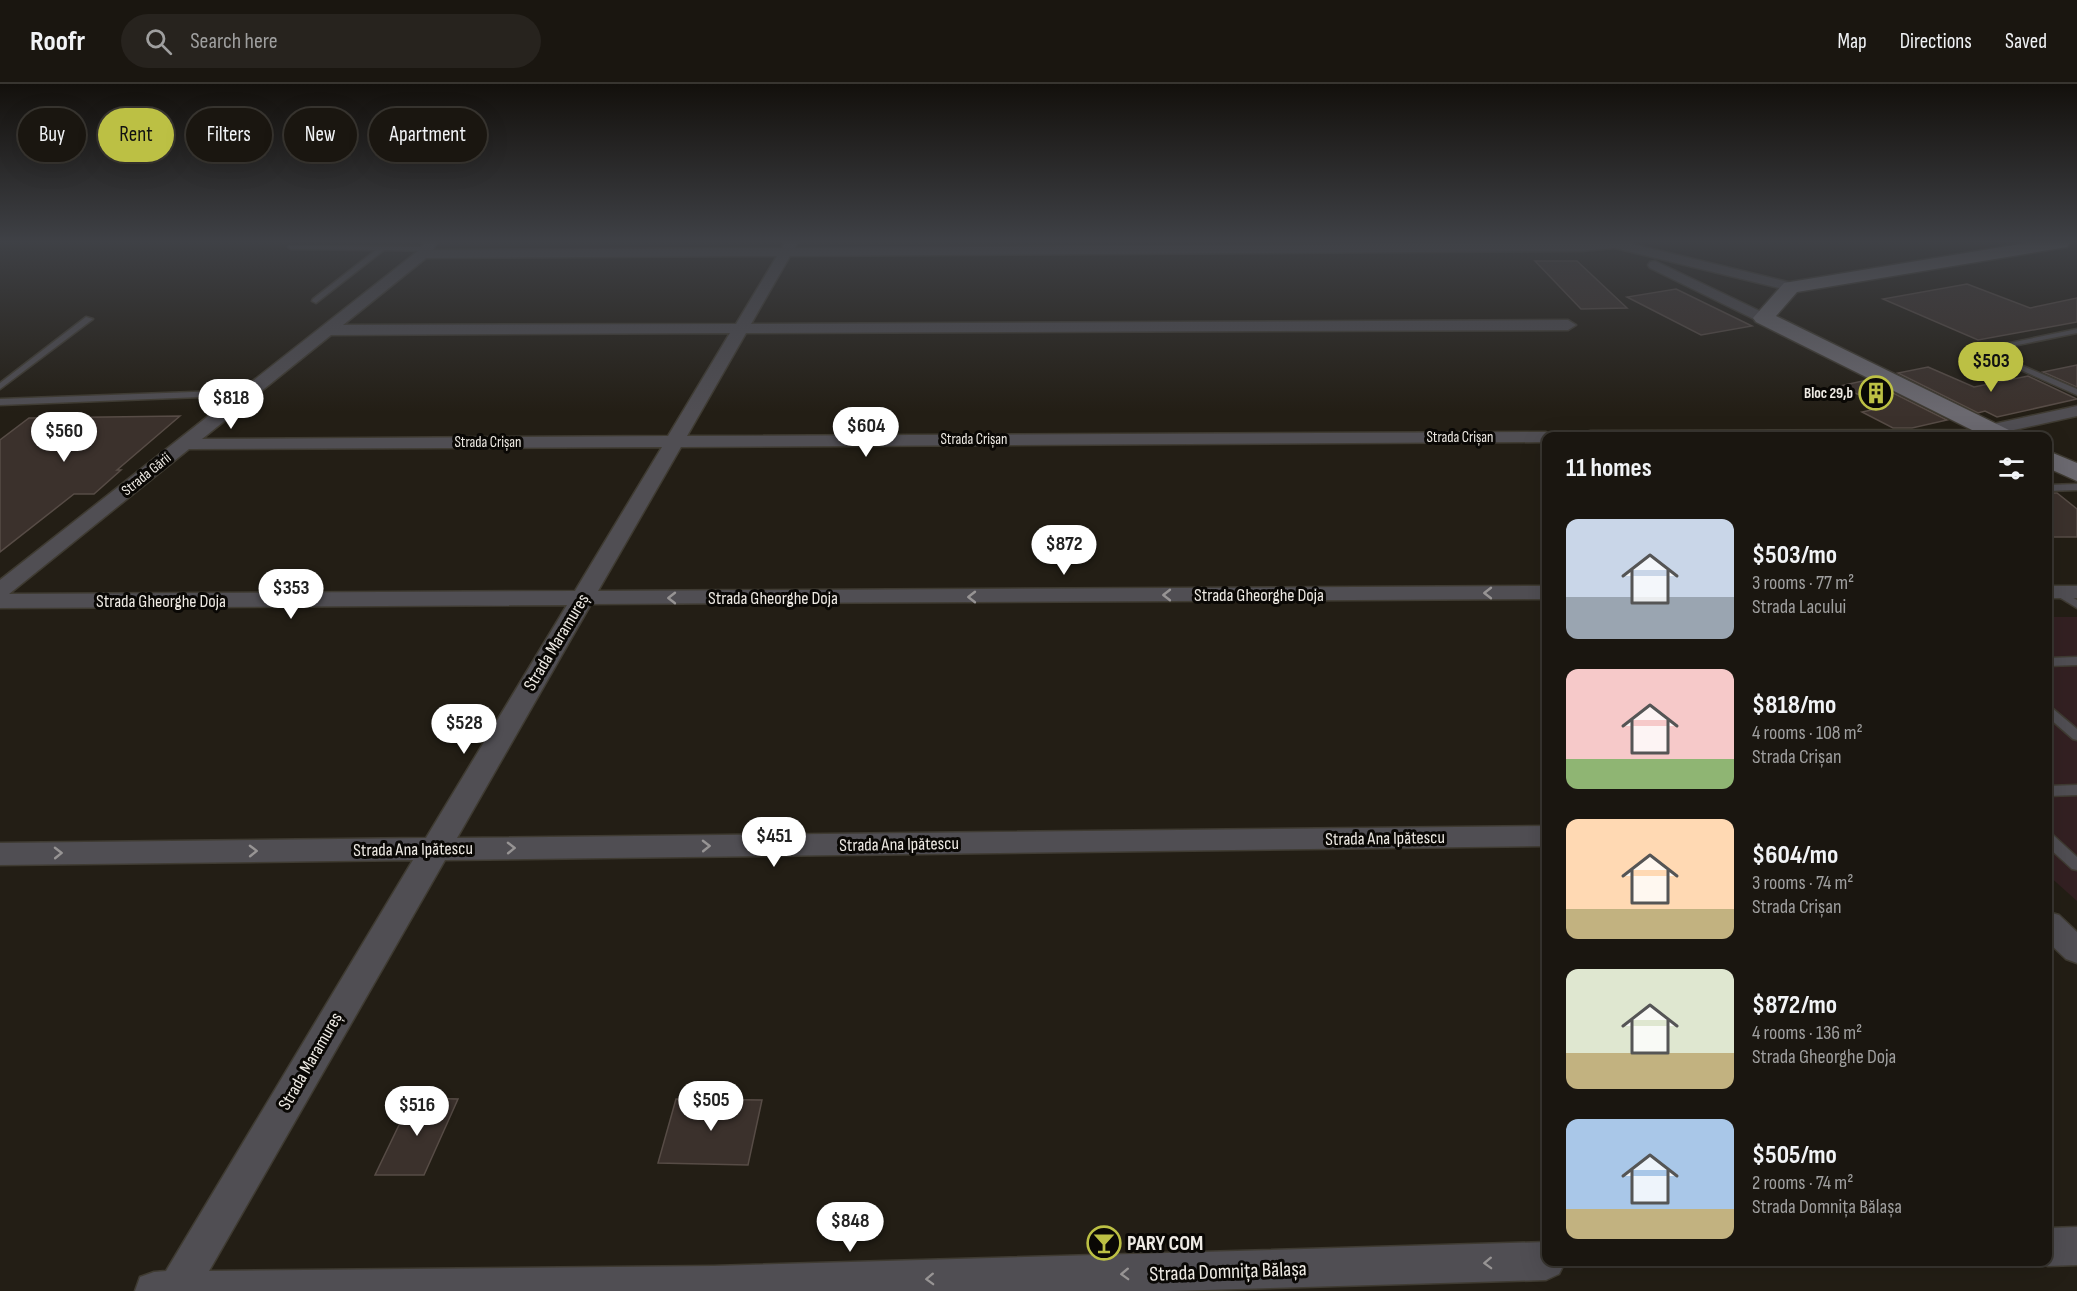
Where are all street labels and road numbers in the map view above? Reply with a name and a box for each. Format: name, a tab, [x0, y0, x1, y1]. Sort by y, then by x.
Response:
street label: Strada Crișan	[1426, 428, 1494, 447]
street label: Strada Crișan	[940, 430, 1008, 449]
street label: Strada Crișan	[454, 433, 522, 452]
street label: Strada Gării	[118, 449, 175, 500]
street label: Strada Gheorghe Doja	[1194, 585, 1324, 606]
street label: Strada Gheorghe Doja	[708, 588, 838, 609]
street label: Strada Maramureș	[519, 590, 594, 695]
street label: Strada Gheorghe Doja	[96, 591, 226, 612]
street label: Strada Ana Ipătescu	[1325, 827, 1445, 850]
street label: Strada Ana Ipătescu	[839, 833, 959, 856]
street label: Strada Ana Ipătescu	[353, 838, 473, 861]
street label: Strada Maramureș	[274, 1009, 347, 1114]
street label: Strada Domnița Bălașa	[1149, 1256, 1307, 1287]

